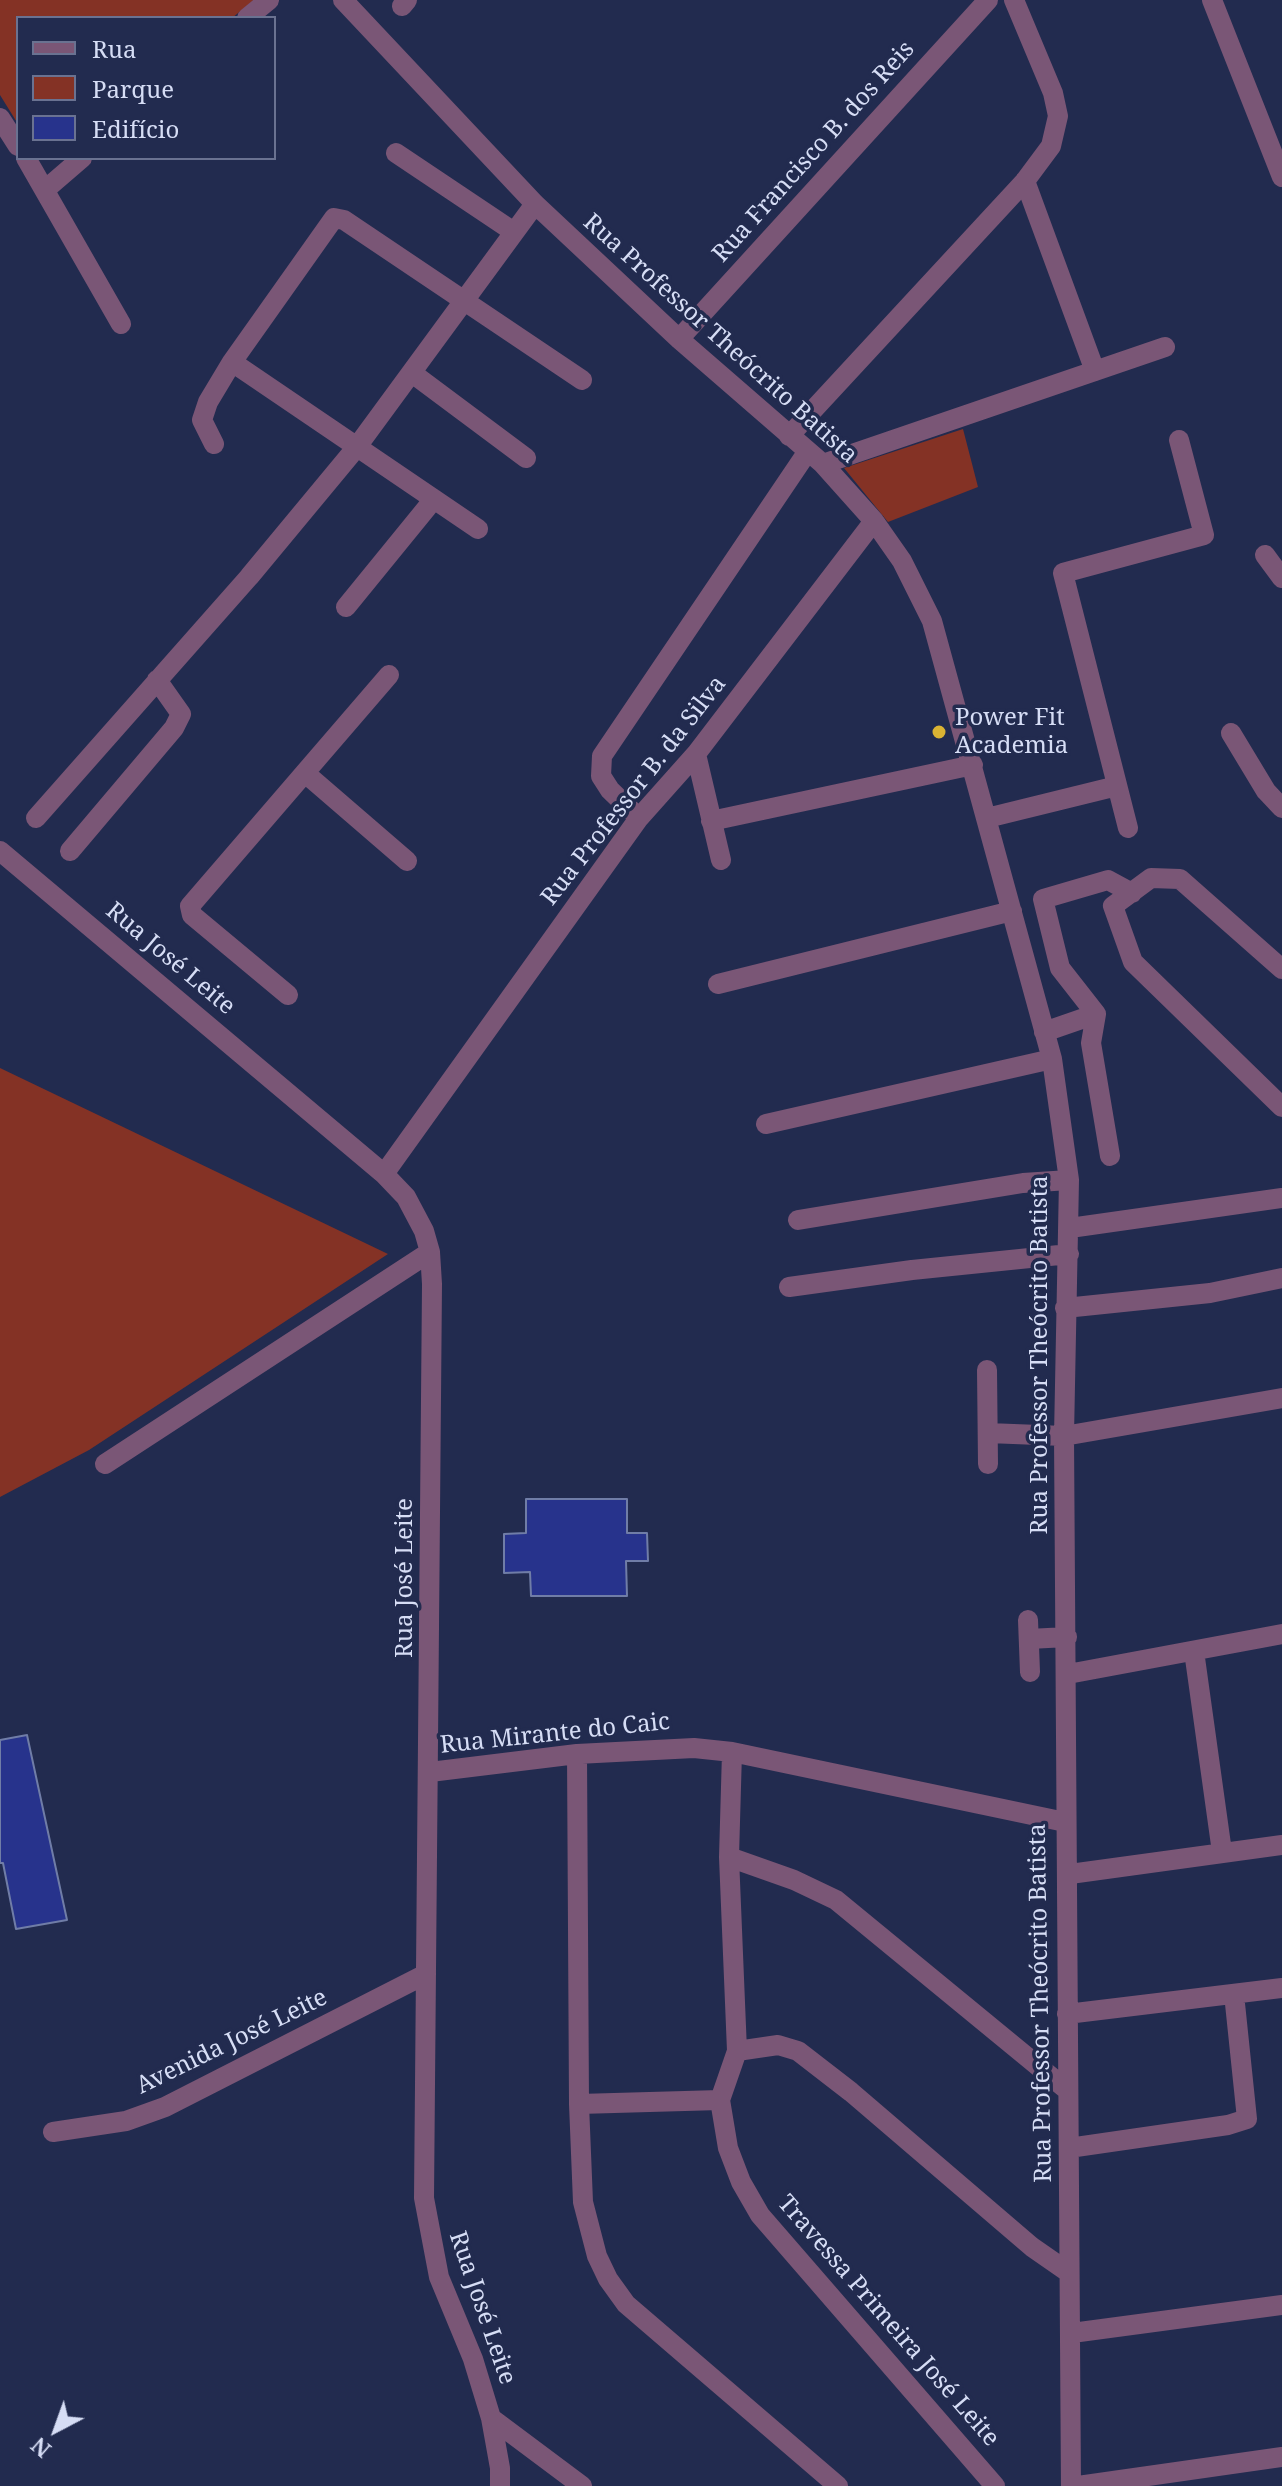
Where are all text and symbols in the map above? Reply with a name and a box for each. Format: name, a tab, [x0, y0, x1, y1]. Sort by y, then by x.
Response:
legend	[16, 16, 276, 160]
text: Rua	[92, 32, 137, 65]
street label: Rua Francisco B. dos Reis	[707, 36, 921, 268]
text: Parque	[92, 72, 174, 105]
text: Edifício	[92, 112, 179, 145]
street label: Rua Professor Theócrito Batista	[577, 208, 863, 470]
street label: Rua Professor B. da Silva	[535, 671, 733, 911]
place label: Power Fit Academia	[955, 704, 1068, 760]
marker: Power Fit Academia	[930, 723, 948, 741]
street label: Rua José Leite	[100, 897, 240, 1021]
street label: Rua Professor Theócrito Batista	[1026, 1175, 1054, 1535]
street label: Rua José Leite	[391, 1498, 419, 1658]
street label: Rua Mirante do Caic	[439, 1708, 671, 1760]
street label: Rua Professor Theócrito Batista	[1023, 1823, 1059, 2183]
street label: Avenida José Leite	[132, 1983, 332, 2101]
street label: Travessa Primeira José Leite	[771, 2189, 1005, 2453]
street label: Rua José Leite	[442, 2228, 522, 2388]
north arrow	[16, 2390, 96, 2470]
text: N	[24, 2431, 57, 2465]

